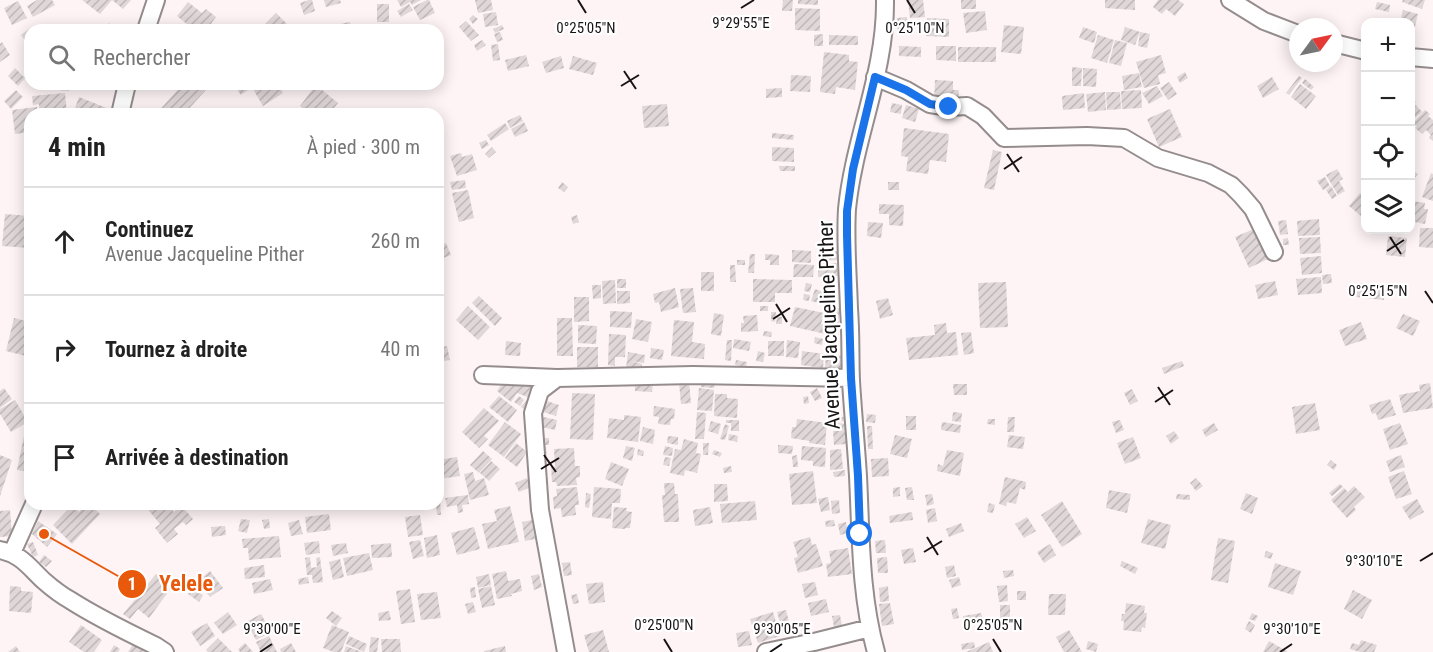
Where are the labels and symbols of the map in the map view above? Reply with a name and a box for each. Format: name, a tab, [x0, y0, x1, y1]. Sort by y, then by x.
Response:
text: 9°29'55"E	[712, 14, 770, 32]
north arrow	[1289, 18, 1343, 72]
text: 0°25'05"N	[556, 19, 616, 37]
text: 0°25'10"N	[885, 19, 945, 37]
route end	[935, 93, 961, 119]
street label: Avenue Jacqueline Pither	[813, 220, 845, 430]
text: 0°25'15"N	[1348, 282, 1408, 300]
route start	[846, 520, 872, 546]
text: 9°30'10"E	[1345, 552, 1403, 570]
callout: Yelele	[117, 564, 225, 604]
text: Yelele	[159, 571, 213, 596]
text: 1	[127, 573, 137, 594]
text: 0°25'00"N	[634, 616, 694, 634]
text: 0°25'05"N	[963, 616, 1023, 634]
text: 9°30'00"E	[243, 620, 301, 638]
text: 9°30'05"E	[753, 620, 811, 638]
text: 9°30'10"E	[1263, 620, 1321, 638]

